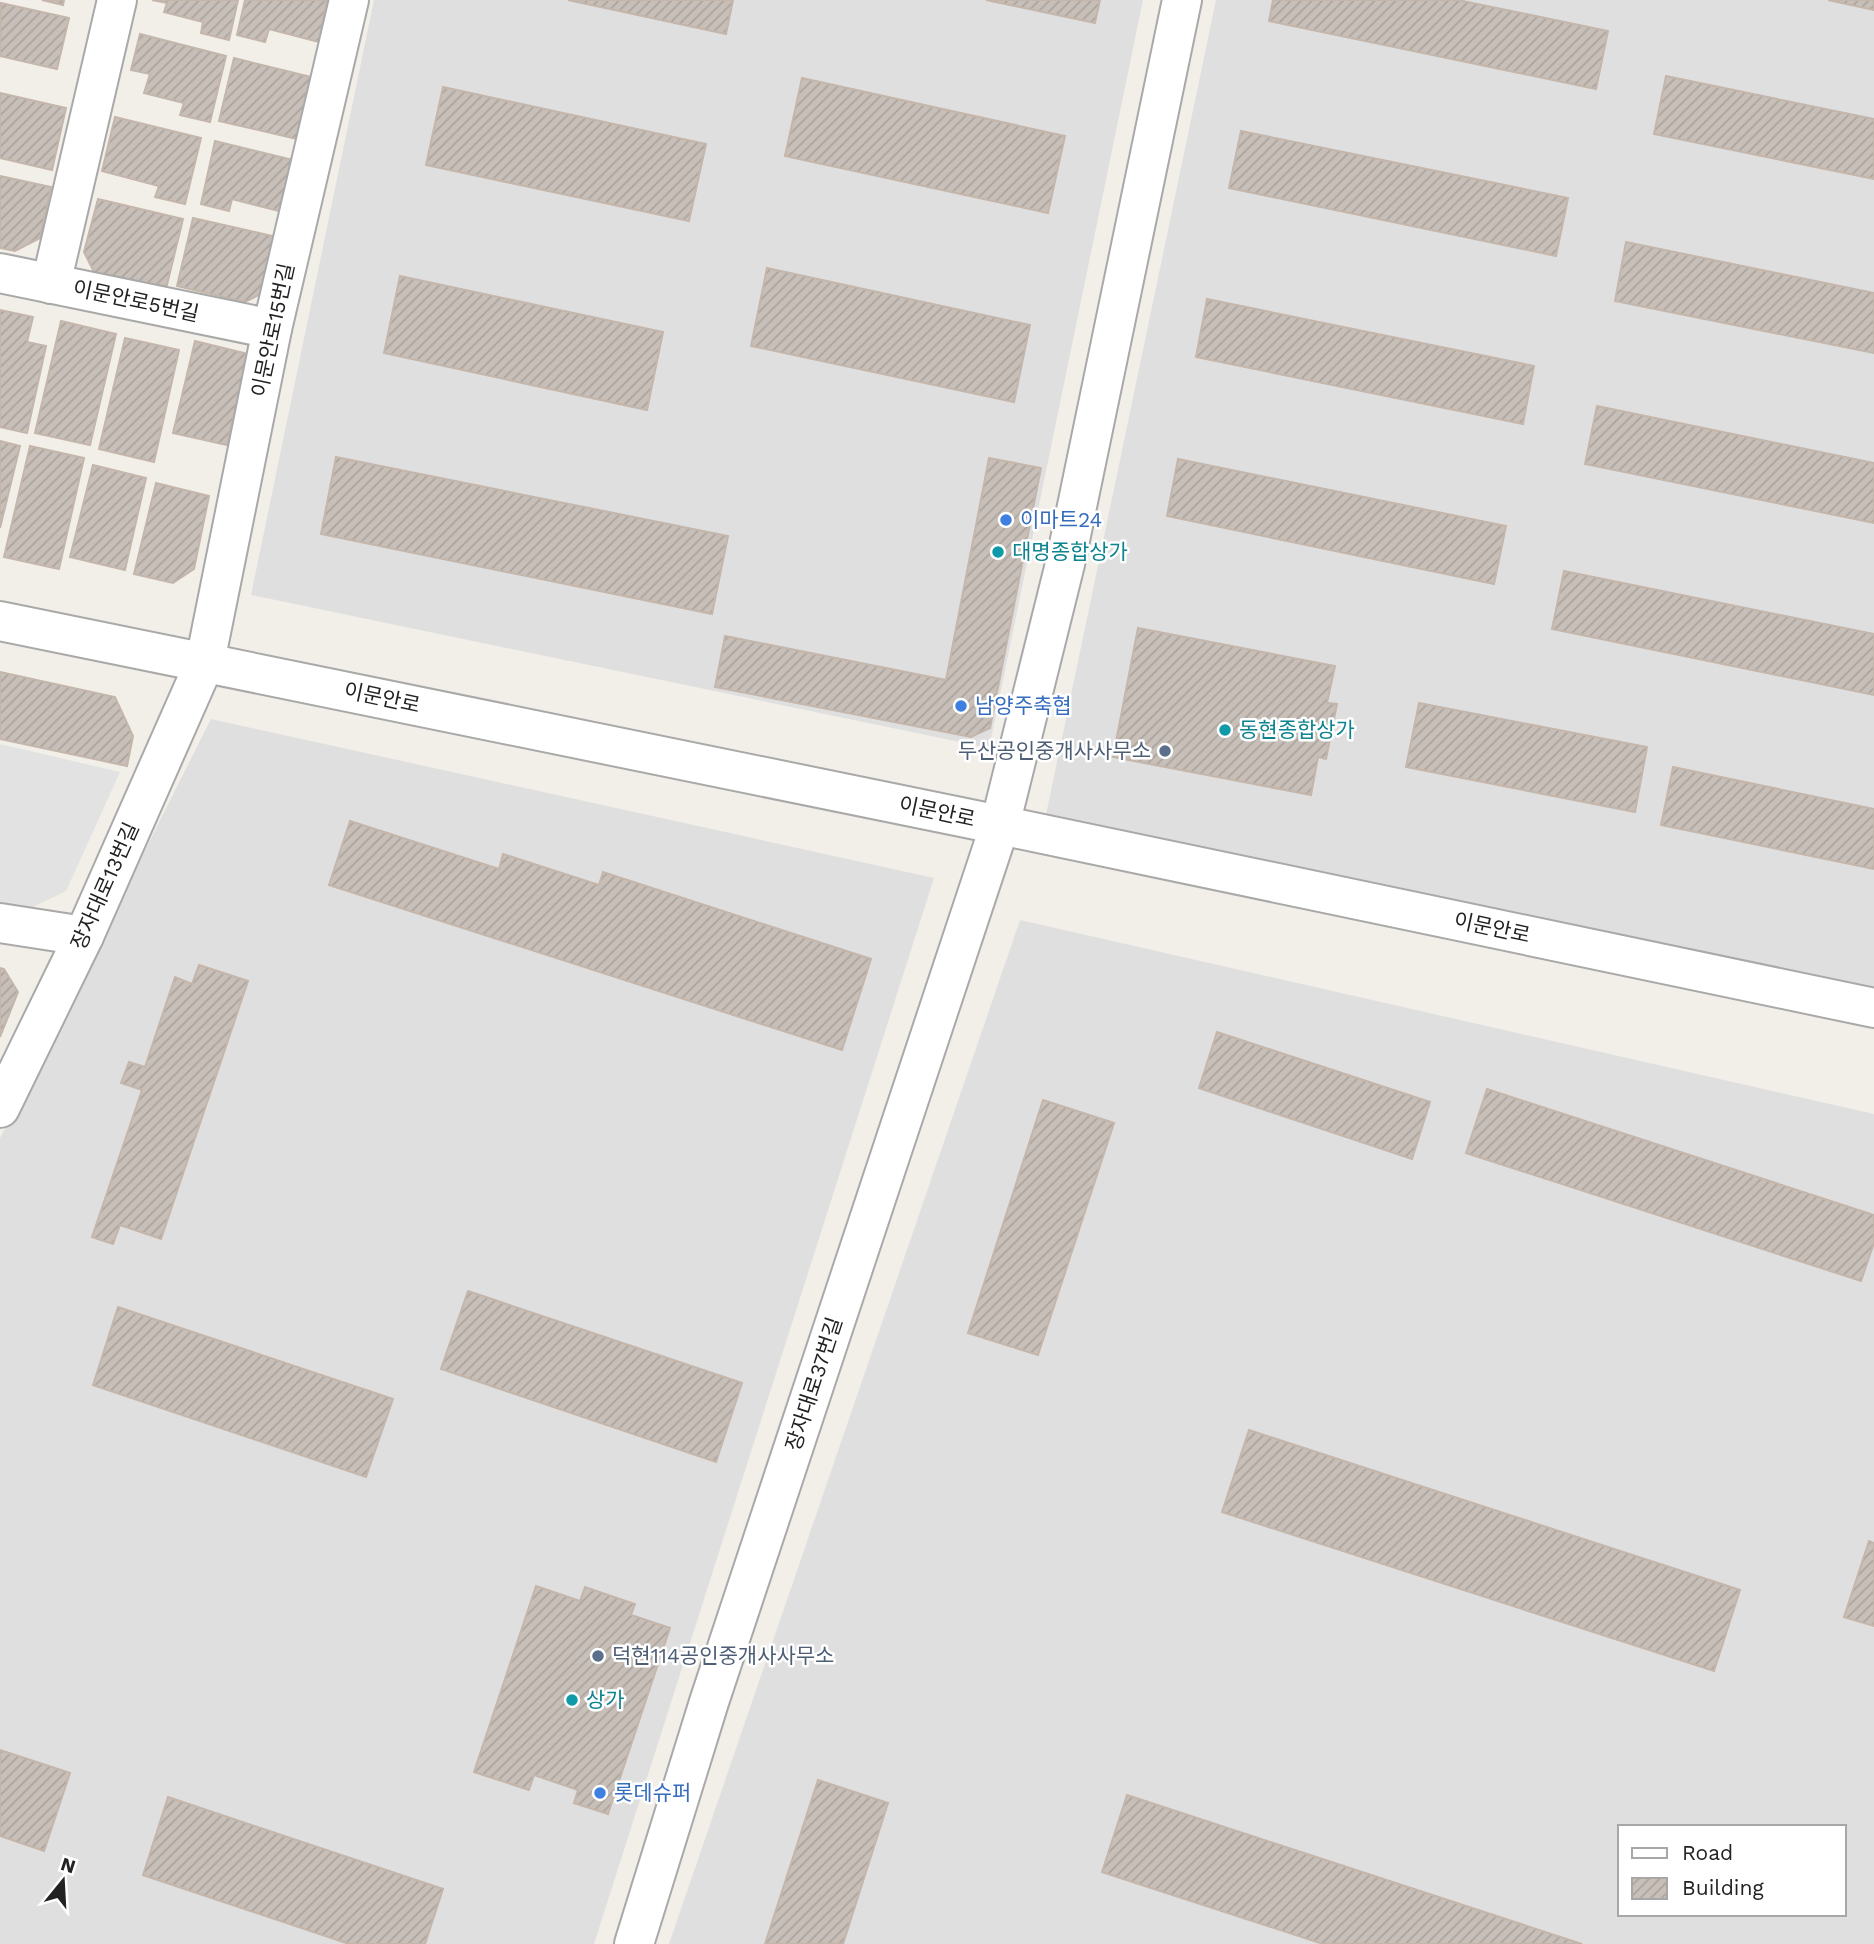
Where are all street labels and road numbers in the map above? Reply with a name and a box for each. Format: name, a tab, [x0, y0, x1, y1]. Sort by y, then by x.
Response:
street label: 이문안로15번길	[246, 261, 299, 399]
street label: 이문안로5번길	[71, 275, 201, 326]
street label: 이문안로	[342, 677, 422, 718]
street label: 이문안로	[897, 791, 977, 832]
street label: 장자대로13번길	[65, 818, 144, 953]
street label: 이문안로	[1452, 907, 1532, 948]
street label: 장자대로37번길	[780, 1314, 847, 1454]

